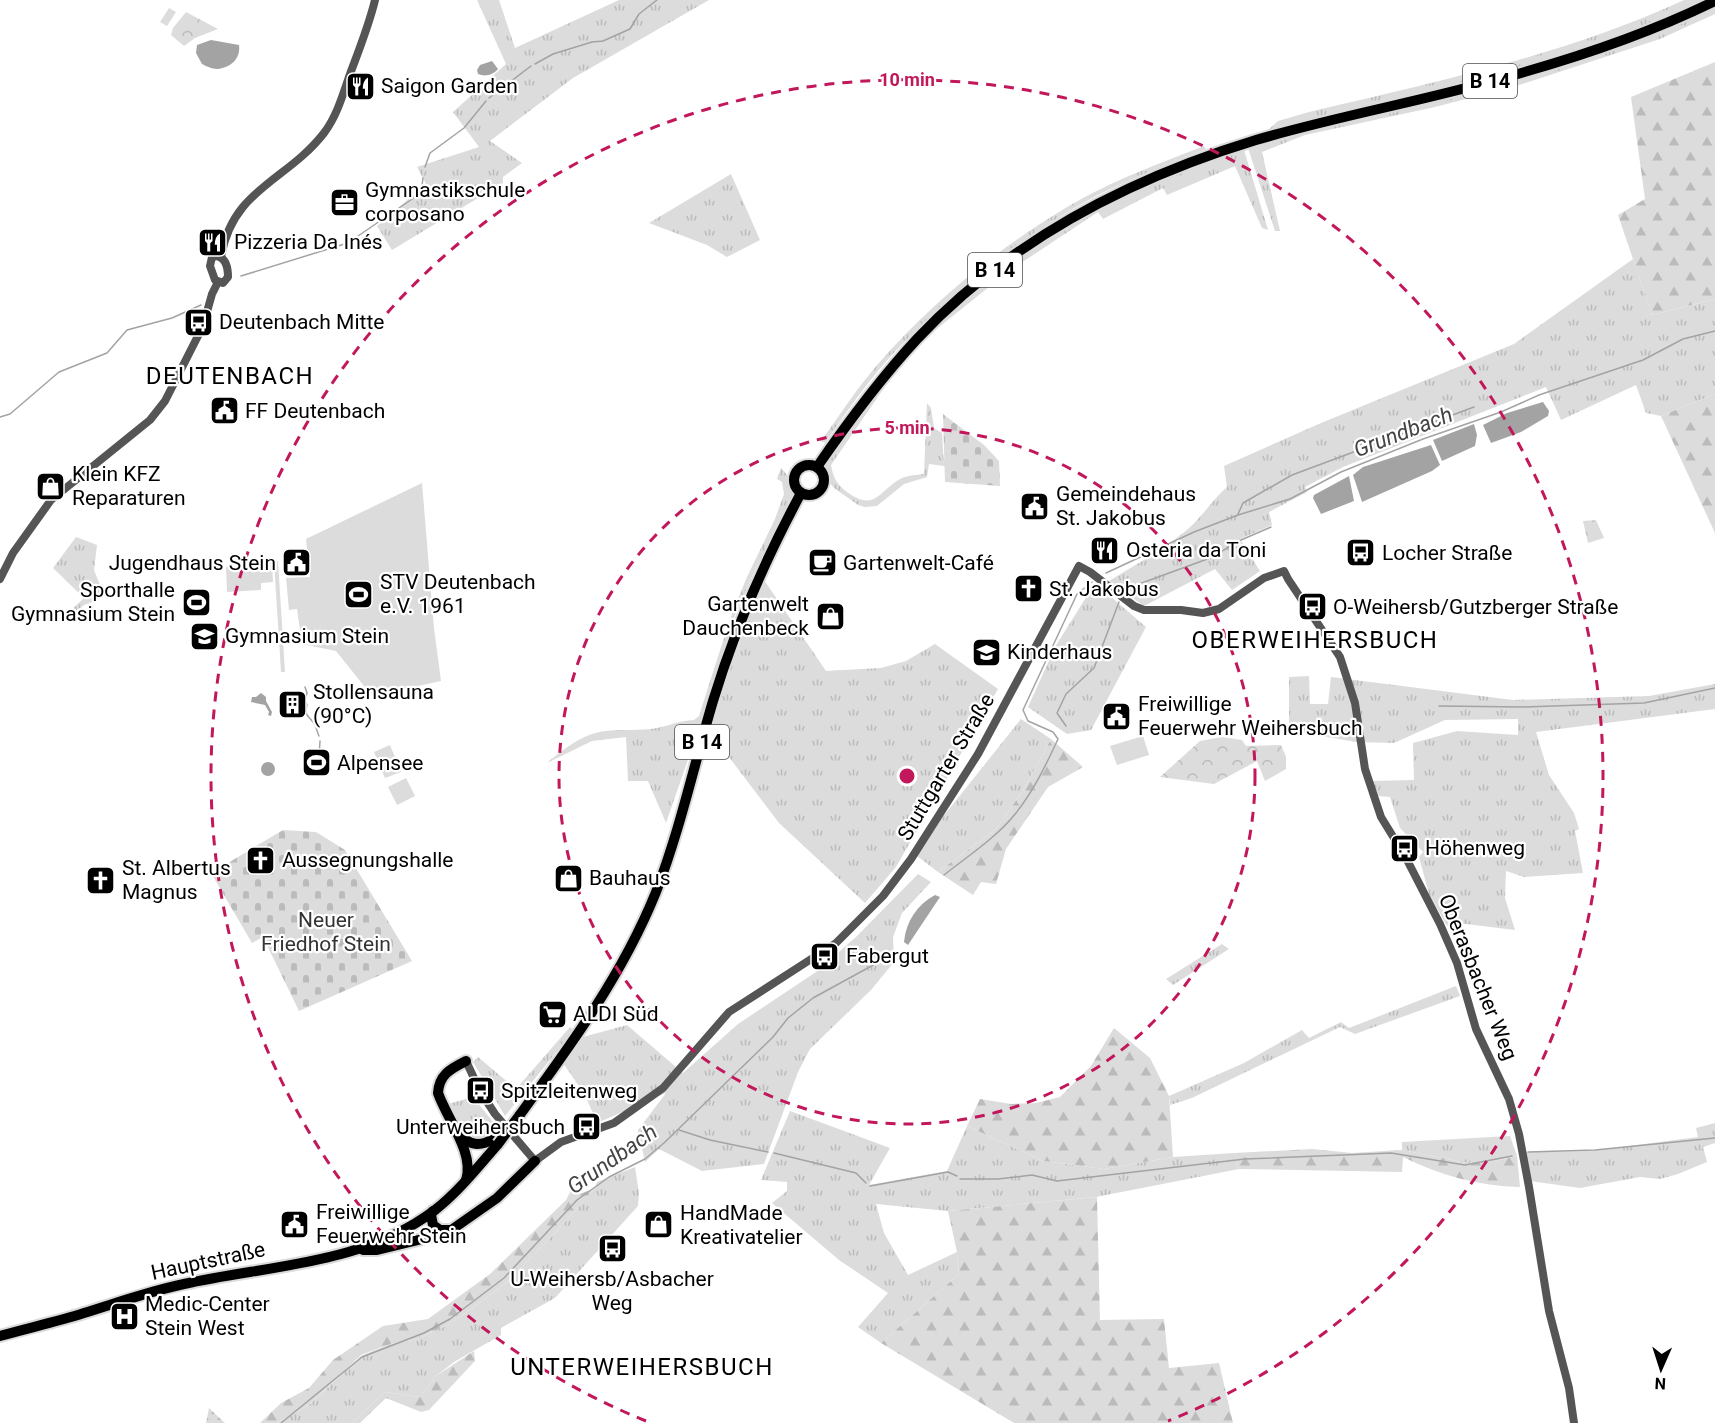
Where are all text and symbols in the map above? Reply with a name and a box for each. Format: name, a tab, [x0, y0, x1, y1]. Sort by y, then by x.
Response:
road number: B 14	[1463, 64, 1517, 98]
text: 10 min	[879, 69, 935, 90]
restaurant icon: Saigon Garden	[344, 70, 376, 102]
place label: Saigon Garden	[381, 74, 518, 98]
place label: Gymnastikschule corposano	[365, 178, 525, 226]
office icon: Gymnastikschule corposano	[328, 186, 360, 218]
restaurant icon: Pizzeria Da Inés	[197, 226, 229, 258]
place label: Pizzeria Da Inés	[234, 230, 383, 254]
road number: B 14	[968, 253, 1022, 287]
bus stop icon: Deutenbach Mitte	[182, 306, 214, 338]
place label: Deutenbach Mitte	[219, 310, 384, 334]
district label: DEUTENBACH	[146, 362, 314, 390]
public building icon: FF Deutenbach	[208, 395, 240, 427]
place label: FF Deutenbach	[245, 399, 385, 423]
water label: Grundbach	[1350, 402, 1456, 462]
text: 5 min	[884, 417, 930, 438]
place label: Klein KFZ Reparaturen	[72, 462, 186, 510]
shop icon: Klein KFZ Reparaturen	[35, 470, 67, 502]
place label: Gemeindehaus St. Jakobus	[1056, 482, 1196, 530]
public building icon: Gemeindehaus St. Jakobus	[1019, 490, 1051, 522]
restaurant icon: Osteria da Toni	[1089, 534, 1121, 566]
bus stop icon: Locher Straße	[1345, 537, 1377, 569]
place label: Osteria da Toni	[1126, 538, 1266, 562]
place label: Locher Straße	[1382, 541, 1512, 565]
public building icon: Jugendhaus Stein	[281, 547, 313, 579]
cafe icon: Gartenwelt-Café	[806, 547, 838, 579]
place label: Jugendhaus Stein	[109, 551, 276, 575]
place label: Gartenwelt-Café	[843, 551, 994, 575]
place label: STV Deutenbach e.V. 1961	[380, 570, 536, 618]
church icon: St. Jakobus	[1012, 573, 1044, 605]
place label: St. Jakobus	[1049, 577, 1159, 601]
place label: Sporthalle Gymnasium Stein	[11, 578, 175, 626]
sports icon: STV Deutenbach e.V. 1961	[343, 578, 375, 610]
sports icon: Sporthalle Gymnasium Stein	[180, 586, 212, 618]
bus stop icon: O-Weihersb/Gutzberger Straße	[1296, 591, 1328, 623]
place label: Gartenwelt Dauchenbeck	[682, 592, 809, 640]
place label: O-Weihersb/Gutzberger Straße	[1333, 595, 1618, 619]
shop icon: Gartenwelt Dauchenbeck	[814, 600, 846, 632]
school or university icon: Gymnasium Stein	[188, 620, 220, 652]
place label: Gymnasium Stein	[225, 624, 389, 648]
district label: OBERWEIHERSBUCH	[1192, 626, 1438, 654]
school or university icon: Kinderhaus	[970, 636, 1002, 668]
place label: Kinderhaus	[1007, 640, 1112, 664]
place label: Stollensauna (90°C)	[313, 680, 434, 728]
building icon: Stollensauna (90°C)	[276, 688, 308, 720]
street label: Stuttgarter Straße	[893, 689, 999, 845]
place label: Freiwillige Feuerwehr Weihersbuch	[1138, 692, 1362, 740]
public building icon: Freiwillige Feuerwehr Weihersbuch	[1101, 700, 1133, 732]
road number: B 14	[675, 725, 729, 759]
sports icon: Alpensee	[300, 747, 332, 779]
place label: Alpensee	[337, 751, 423, 775]
centre of rings	[897, 766, 917, 786]
bus stop icon: Höhenweg	[1388, 832, 1420, 864]
place label: Höhenweg	[1425, 836, 1525, 860]
church icon: Aussegnungshalle	[245, 844, 277, 876]
place label: Aussegnungshalle	[282, 848, 454, 872]
place label: St. Albertus Magnus	[122, 856, 231, 904]
shop icon: Bauhaus	[552, 862, 584, 894]
church icon: St. Albertus Magnus	[85, 864, 117, 896]
place label: Bauhaus	[589, 866, 671, 890]
street label: Oberasbacher Weg	[1434, 891, 1522, 1063]
park label: Neuer Friedhof Stein	[261, 908, 391, 956]
bus stop icon: Fabergut	[809, 940, 841, 972]
place label: Fabergut	[846, 944, 929, 968]
supermarket icon: ALDI Süd	[536, 998, 568, 1030]
place label: ALDI Süd	[573, 1002, 659, 1026]
bus stop icon: Spitzleitenweg	[464, 1075, 496, 1107]
place label: Spitzleitenweg	[501, 1079, 637, 1103]
bus stop icon: Unterweihersbuch	[570, 1111, 602, 1143]
place label: Unterweihersbuch	[396, 1115, 565, 1139]
water label: Grundbach	[562, 1119, 662, 1199]
place label: Freiwillige Feuerwehr Stein	[316, 1200, 467, 1248]
place label: HandMade Kreativatelier	[680, 1201, 803, 1249]
public building icon: Freiwillige Feuerwehr Stein	[279, 1208, 311, 1240]
shop icon: HandMade Kreativatelier	[643, 1209, 675, 1241]
bus stop icon: U-Weihersb/Asbacher Weg	[596, 1232, 628, 1264]
street label: Hauptstraße	[149, 1237, 267, 1285]
place label: U-Weihersb/Asbacher Weg	[510, 1267, 714, 1315]
place label: Medic-Center Stein West	[145, 1292, 270, 1340]
hospital icon: Medic-Center Stein West	[108, 1300, 140, 1332]
north arrow	[1631, 1339, 1691, 1399]
district label: UNTERWEIHERSBUCH	[510, 1353, 774, 1381]
text: N	[1654, 1374, 1666, 1393]

